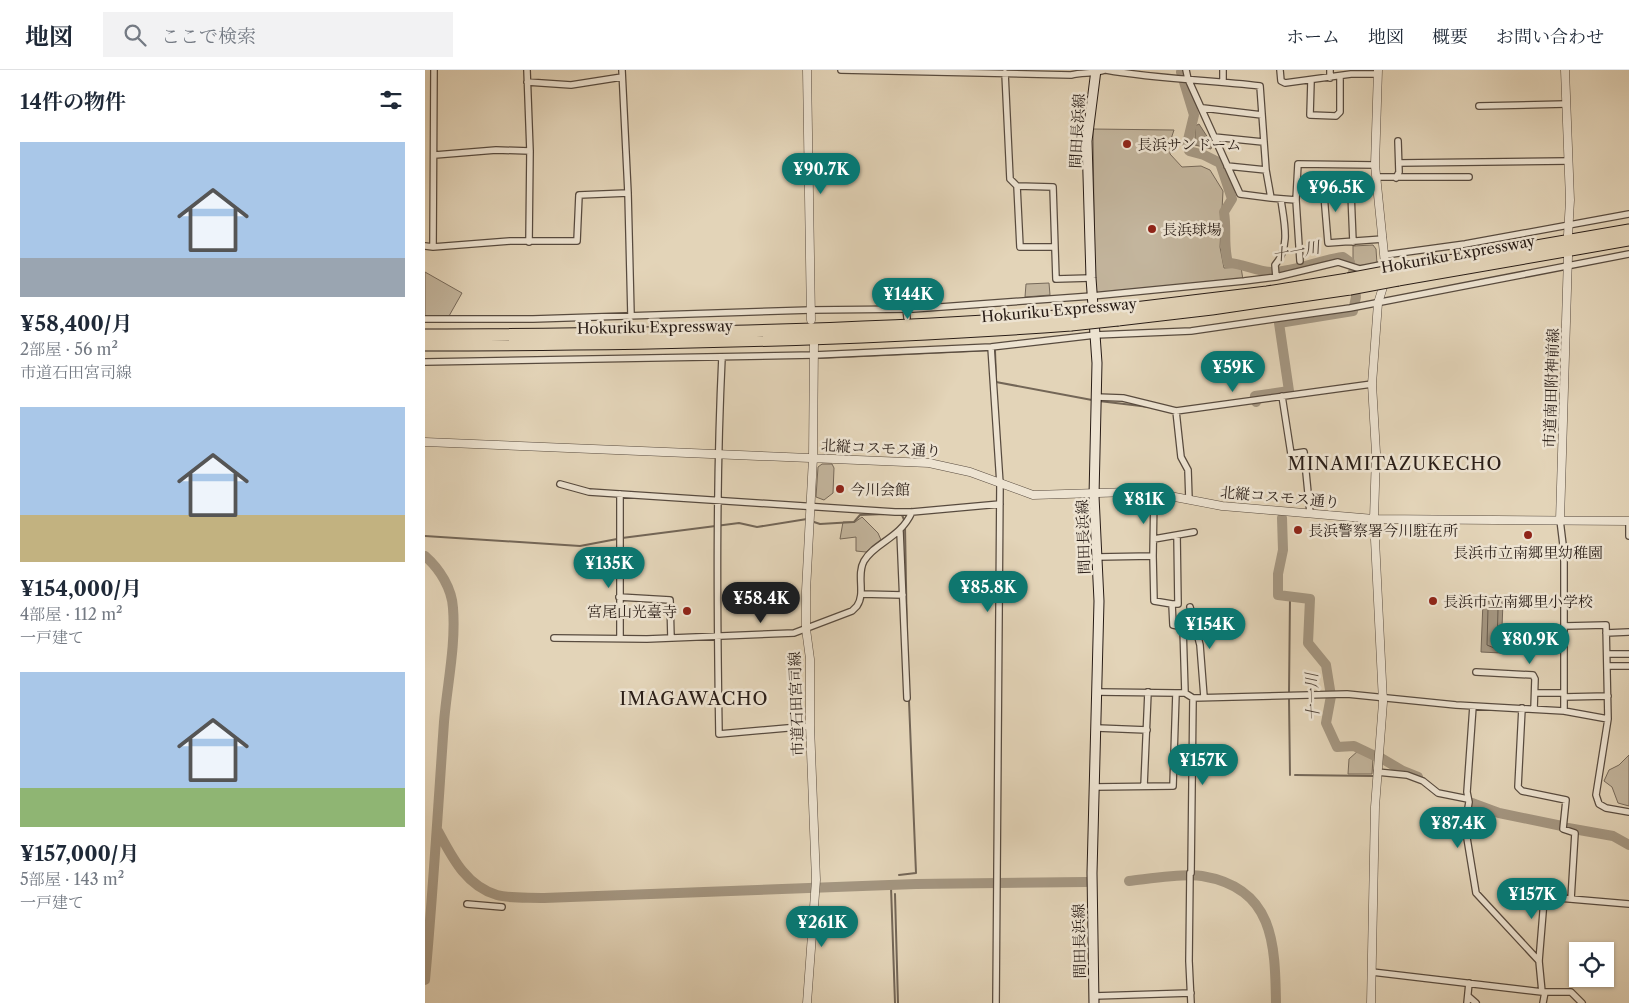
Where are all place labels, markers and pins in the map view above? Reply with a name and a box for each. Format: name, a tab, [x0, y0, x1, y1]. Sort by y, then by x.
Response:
place label: 長浜サンドーム	[1137, 135, 1241, 154]
marker: 長浜サンドーム	[1121, 138, 1133, 150]
pin: ¥90.7K	[780, 152, 862, 195]
pin: ¥96.5K	[1295, 170, 1377, 213]
place label: 長浜球場	[1162, 220, 1222, 239]
marker: 長浜球場	[1146, 223, 1158, 235]
pin: ¥144K	[873, 278, 943, 320]
pin: ¥59K	[1203, 350, 1263, 393]
place label: 今川会館	[850, 480, 910, 499]
pin: ¥81K	[1114, 482, 1174, 525]
marker: 今川会館	[834, 483, 846, 495]
place label: 長浜警察署今川駐在所	[1308, 521, 1458, 540]
marker: 長浜警察署今川駐在所	[1292, 524, 1304, 536]
marker: 長浜市立南郷里幼稚園	[1522, 529, 1534, 541]
place label: 長浜市立南郷里幼稚園	[1453, 543, 1603, 562]
pin: ¥135K	[574, 546, 644, 589]
pin: ¥85.8K	[947, 570, 1029, 613]
pin: ¥58.4K	[720, 582, 802, 624]
place label: 長浜市立南郷里小学校	[1443, 592, 1593, 611]
marker: 長浜市立南郷里小学校	[1427, 595, 1439, 607]
place label: 宮尾山光臺寺	[587, 602, 677, 621]
marker: 宮尾山光臺寺	[681, 605, 693, 617]
pin: ¥154K	[1175, 608, 1245, 650]
pin: ¥80.9K	[1489, 622, 1571, 665]
pin: ¥157K	[1168, 744, 1238, 786]
pin: ¥87.4K	[1417, 806, 1499, 849]
pin: ¥157K	[1497, 878, 1567, 920]
pin: ¥261K	[787, 906, 857, 948]

